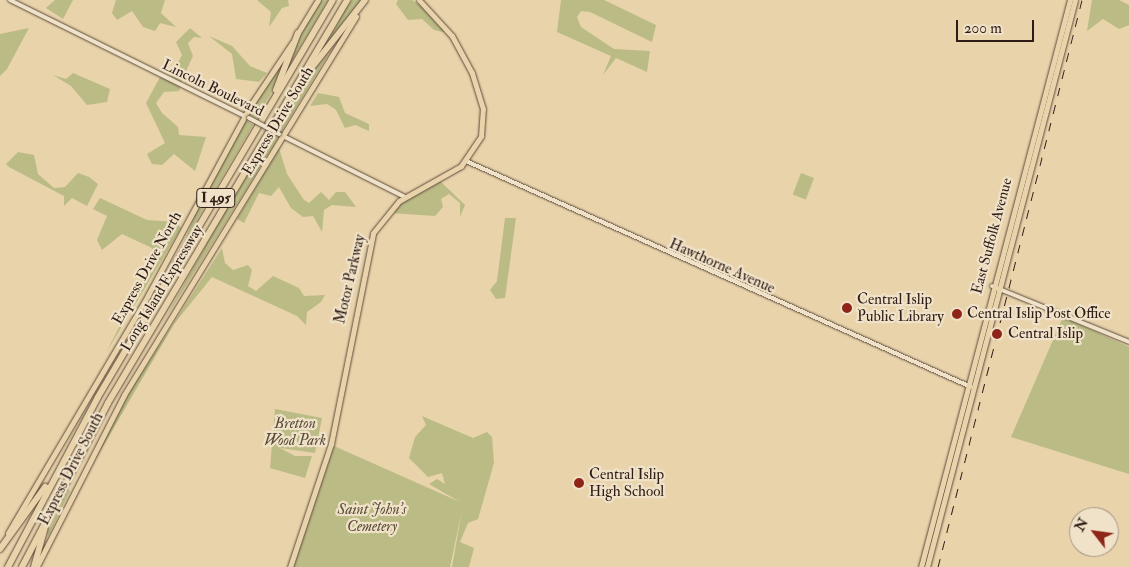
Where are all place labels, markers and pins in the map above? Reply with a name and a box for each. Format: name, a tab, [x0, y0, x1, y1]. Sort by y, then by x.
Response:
place label: Central Islip Public Library	[857, 290, 944, 325]
marker: Central Islip Public Library	[841, 302, 853, 314]
place label: Central Islip Post Office	[967, 305, 1111, 323]
marker: Central Islip Post Office	[951, 308, 963, 320]
place label: Central Islip	[1008, 325, 1083, 343]
marker: Central Islip	[990, 327, 1004, 341]
place label: Central Islip High School	[589, 465, 664, 500]
marker: Central Islip High School	[573, 477, 585, 489]

